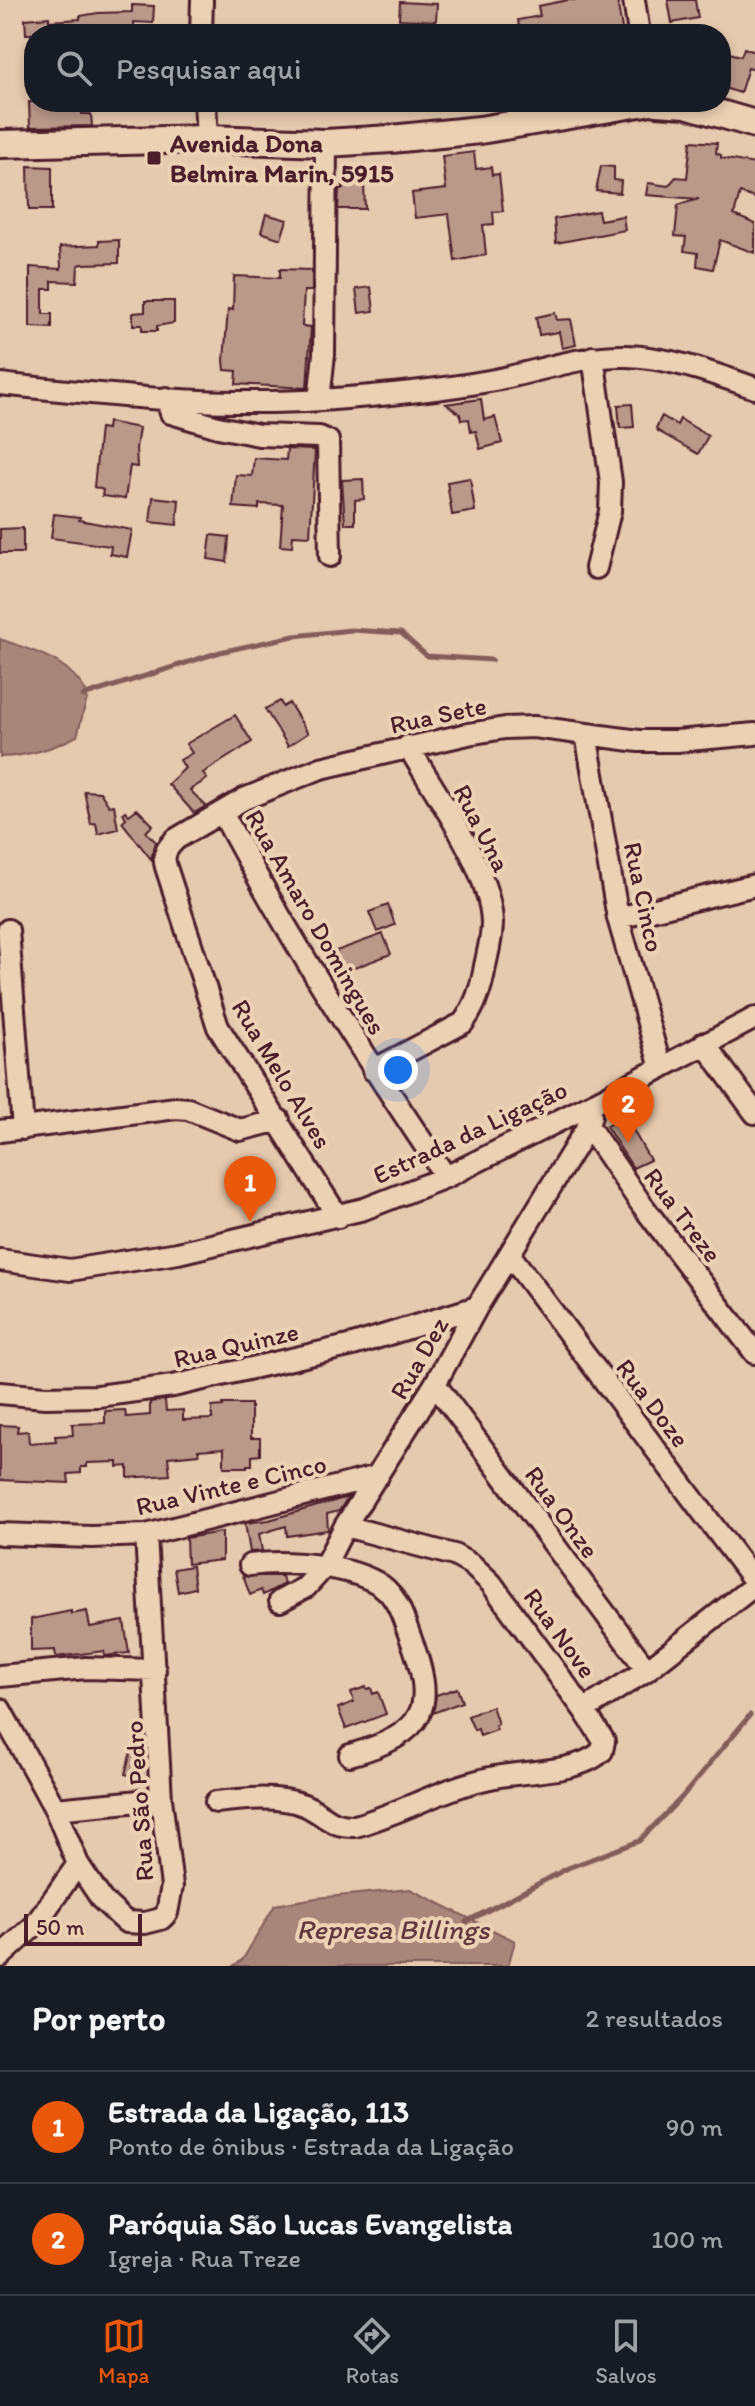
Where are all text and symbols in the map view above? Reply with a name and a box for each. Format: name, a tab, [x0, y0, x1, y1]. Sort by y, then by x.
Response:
search box	[24, 24, 731, 112]
icon: search	[52, 46, 96, 90]
text: Pesquisar aqui	[116, 50, 301, 87]
place label: Avenida Dona Belmira Marin, 5915	[169, 127, 394, 189]
marker: Avenida Dona Belmira Marin, 5915	[145, 149, 163, 167]
street label: Rua Sete	[387, 689, 489, 741]
street label: Rua Una	[446, 779, 518, 878]
street label: Rua Amaro Domingues	[238, 804, 394, 1040]
street label: Rua Cinco	[617, 839, 671, 955]
street label: Rua Melo Alves	[225, 993, 339, 1155]
your location	[378, 1050, 418, 1090]
street label: Estrada da Ligação	[368, 1073, 572, 1191]
pin: 2	[602, 1077, 654, 1143]
pin: 1	[224, 1156, 276, 1222]
street label: Rua Treze	[637, 1161, 729, 1269]
street label: Rua Dez	[383, 1311, 455, 1405]
street label: Rua Quinze	[170, 1315, 302, 1375]
street label: Rua Doze	[609, 1352, 697, 1454]
street label: Rua Vinte e Cinco	[133, 1448, 329, 1522]
street label: Rua Onze	[518, 1459, 606, 1565]
street label: Rua Nove	[517, 1582, 603, 1684]
street label: Rua São Pedro	[117, 1720, 161, 1882]
scale bar	[24, 1910, 142, 1946]
water label: Represa Billings	[296, 1912, 491, 1946]
text: 50 m	[36, 1914, 85, 1941]
text: Por perto	[32, 1998, 165, 2039]
text: 2 resultados	[585, 2002, 723, 2034]
text: Estrada da Ligação, 113	[108, 2093, 409, 2130]
text: 1	[52, 2111, 64, 2143]
text: 90 m	[666, 2111, 723, 2143]
text: Ponto de ônibus · Estrada da Ligação	[108, 2130, 514, 2162]
text: Paróquia São Lucas Evangelista	[108, 2205, 512, 2242]
text: 2	[51, 2223, 65, 2255]
text: 100 m	[651, 2223, 723, 2255]
text: Igreja · Rua Treze	[108, 2242, 301, 2274]
tab: Mapa	[98, 2314, 149, 2389]
tab: Rotas	[346, 2314, 399, 2389]
tab: Salvos	[595, 2314, 657, 2389]

